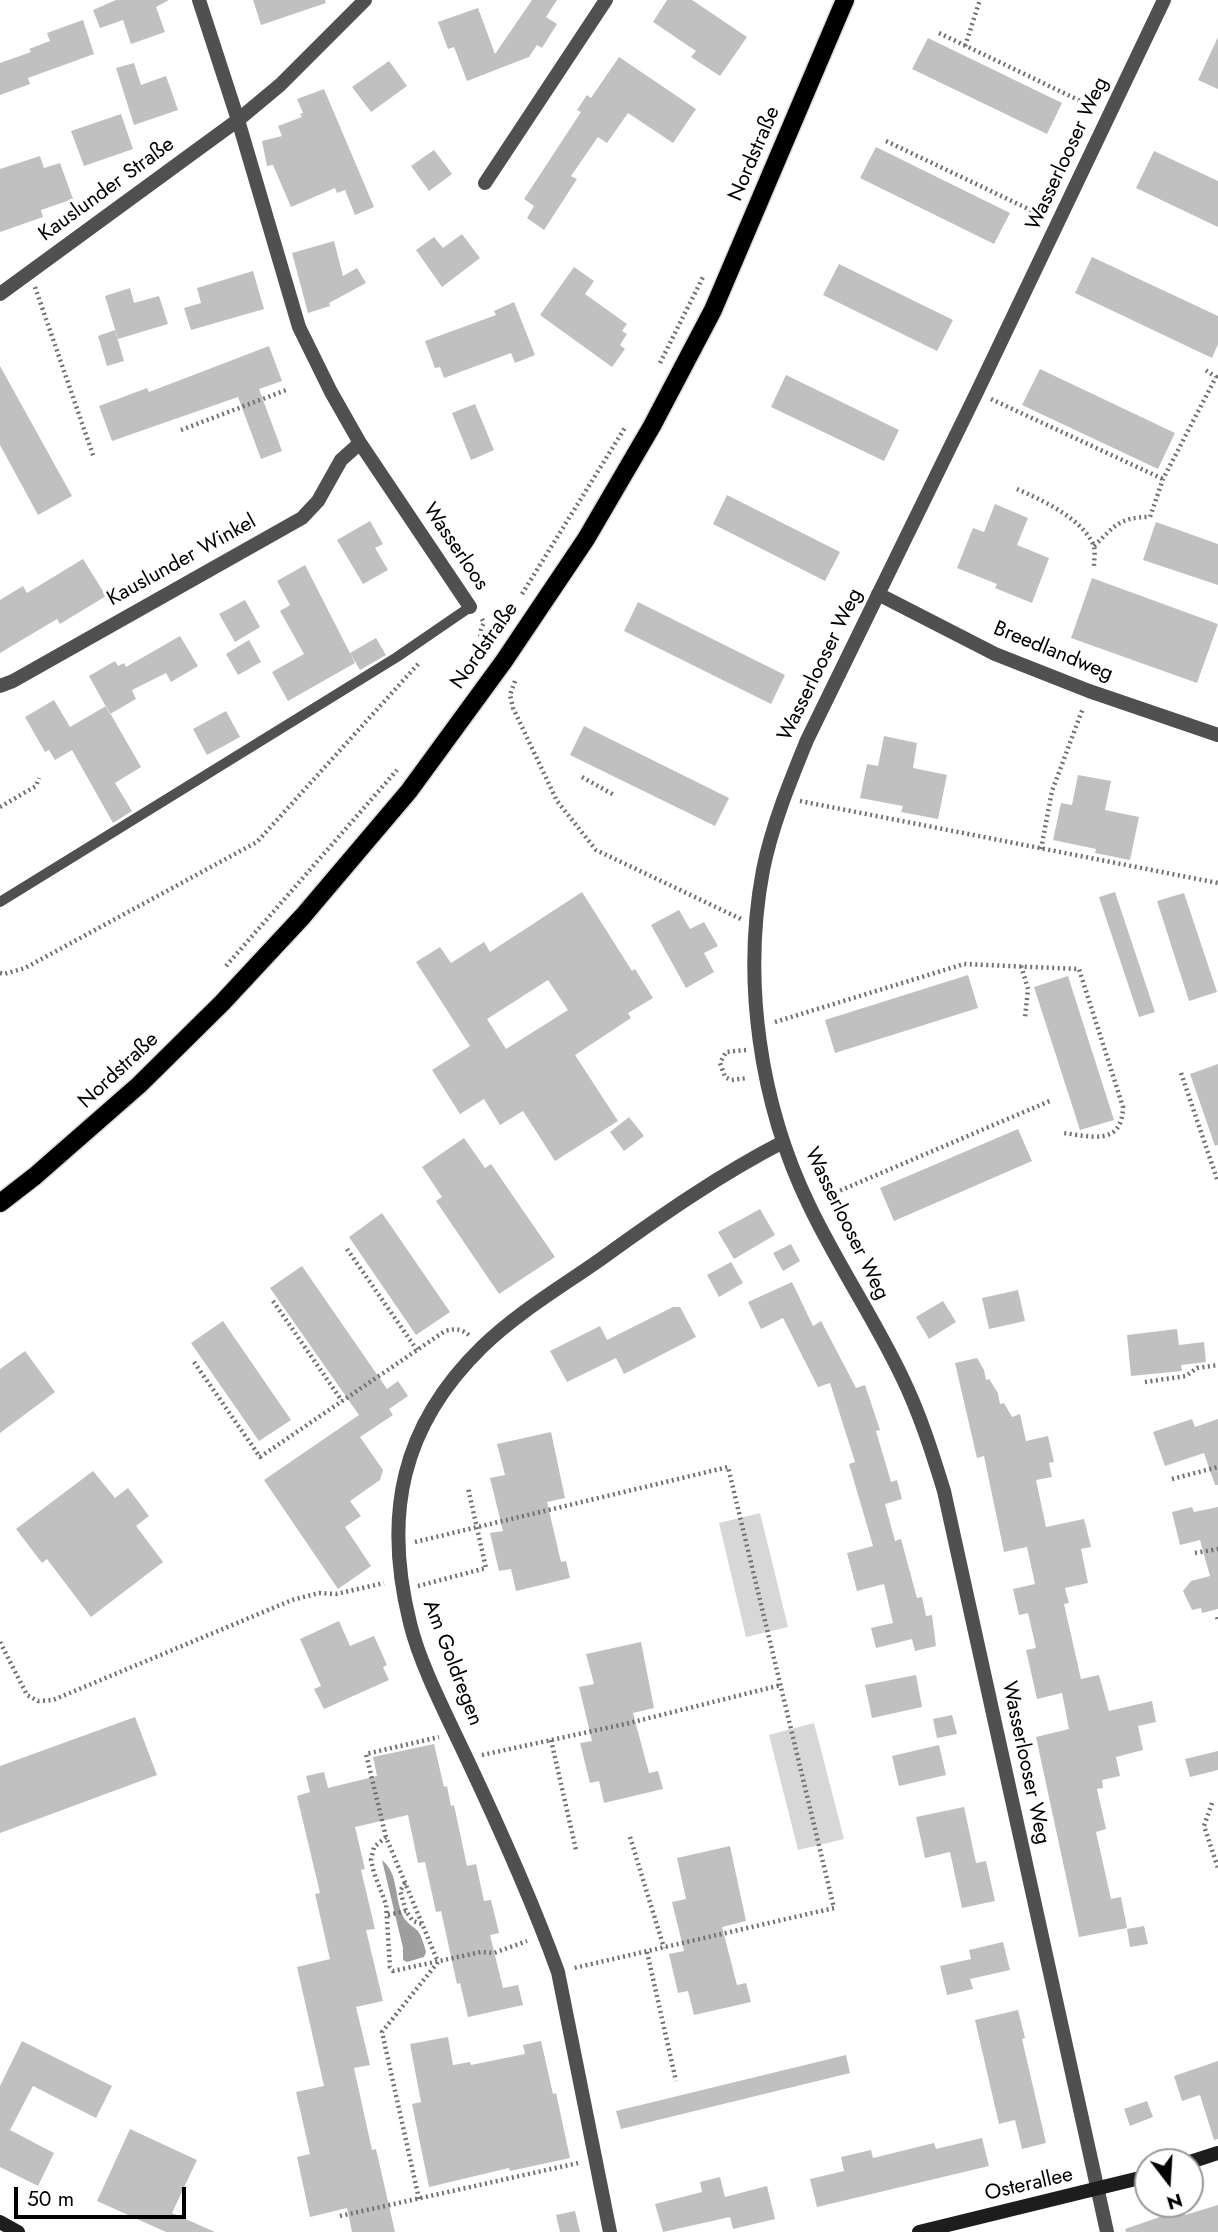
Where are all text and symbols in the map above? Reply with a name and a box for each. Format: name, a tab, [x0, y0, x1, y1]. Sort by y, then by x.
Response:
street label: Wasserlooser Weg	[1021, 73, 1115, 235]
street label: Nordstraße	[724, 103, 786, 205]
street label: Kauslunder Straße	[34, 132, 180, 248]
street label: Wasserloos	[417, 499, 493, 595]
street label: Kauslunder Winkel	[103, 510, 261, 612]
street label: Wasserlooser Weg	[773, 585, 869, 745]
street label: Nordstraße	[446, 598, 524, 694]
street label: Breedlandweg	[989, 617, 1117, 687]
street label: Nordstraße	[74, 1028, 164, 1114]
street label: Wasserlooser Weg	[798, 1144, 894, 1304]
street label: Am Goldregen	[416, 1597, 488, 1729]
street label: Wasserlooser Weg	[995, 1679, 1055, 1847]
north arrow	[1134, 2148, 1204, 2218]
street label: Osterallee	[983, 2163, 1075, 2207]
scale bar	[18, 2172, 189, 2216]
text: 50 m	[27, 2184, 74, 2214]
text: N	[1164, 2187, 1186, 2217]

